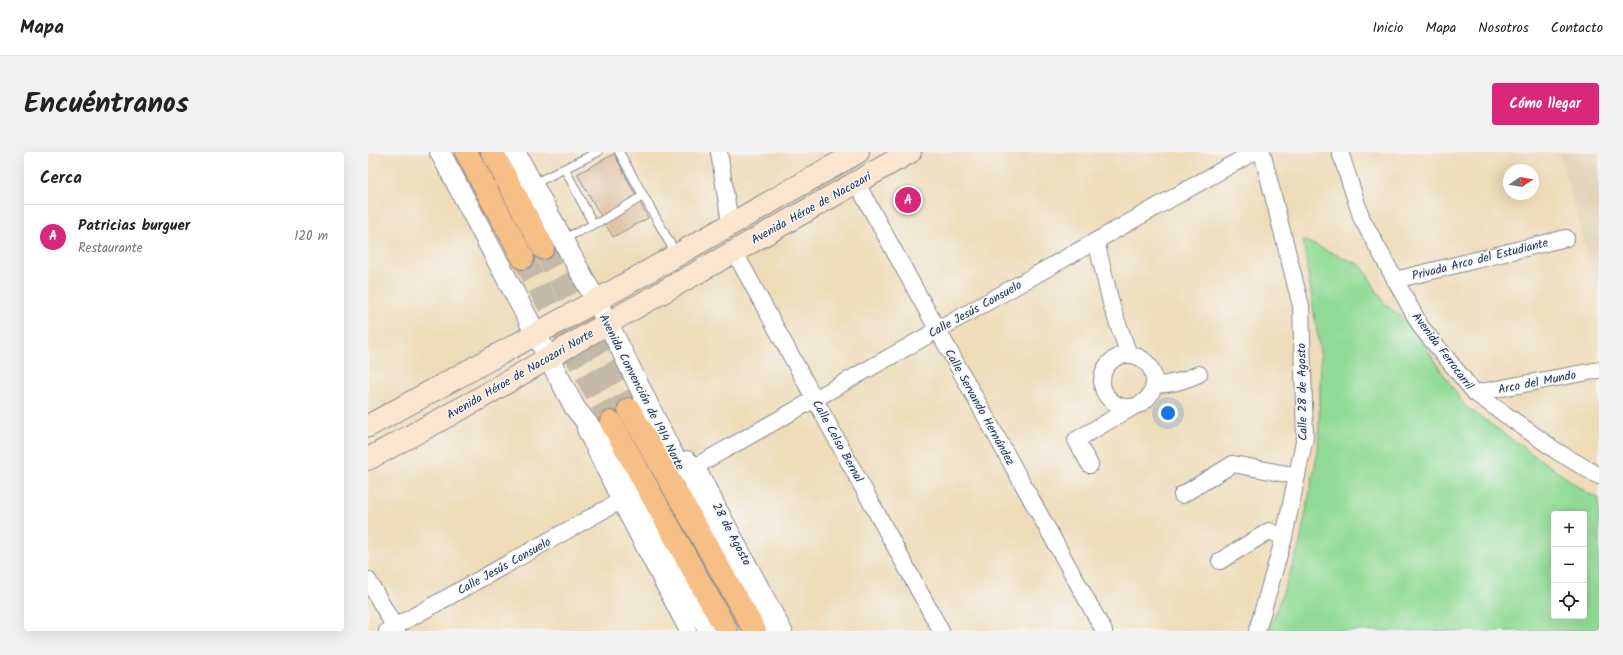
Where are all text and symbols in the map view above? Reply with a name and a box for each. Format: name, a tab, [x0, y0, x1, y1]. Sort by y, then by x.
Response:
text: Mapa	[20, 13, 64, 43]
text: Inicio	[1372, 17, 1403, 39]
text: Mapa	[1425, 17, 1456, 39]
text: Nosotros	[1478, 17, 1529, 39]
text: Contacto	[1551, 17, 1603, 39]
text: Encuéntranos	[24, 82, 189, 127]
button: Cómo llegar	[1492, 83, 1599, 125]
north arrow	[1503, 164, 1539, 200]
text: Cerca	[40, 165, 82, 192]
street label: Avenida Héroe de Nacozari	[748, 167, 876, 249]
pin: A	[895, 185, 921, 215]
text: Patricias burguer	[78, 214, 190, 238]
text: A	[49, 226, 57, 247]
text: 120 m	[294, 226, 328, 247]
street label: Privada Arco del Estudiante	[1410, 233, 1551, 286]
text: Restaurante	[78, 238, 143, 259]
street label: Calle Jesús Consuelo	[925, 276, 1025, 343]
street label: Avenida Ferrocarril	[1407, 308, 1478, 394]
street label: Avenida Convención de 1914 Norte	[594, 311, 690, 474]
street label: Avenida Héroe de Nacozari Norte	[443, 324, 598, 424]
street label: Calle 28 de Agosto	[1292, 343, 1313, 441]
street label: Calle Servando Hernández	[940, 346, 1020, 469]
street label: Arco del Mundo	[1496, 366, 1578, 399]
street label: Calle Celso Bernal	[807, 396, 868, 486]
your location	[1158, 403, 1178, 423]
street label: 28 de Agosto	[707, 499, 756, 569]
map controls	[1551, 511, 1587, 619]
button: +	[1551, 511, 1587, 547]
street label: Calle Jesús Consuelo	[454, 533, 554, 600]
button: −	[1551, 547, 1587, 583]
button: locate	[1551, 583, 1587, 619]

